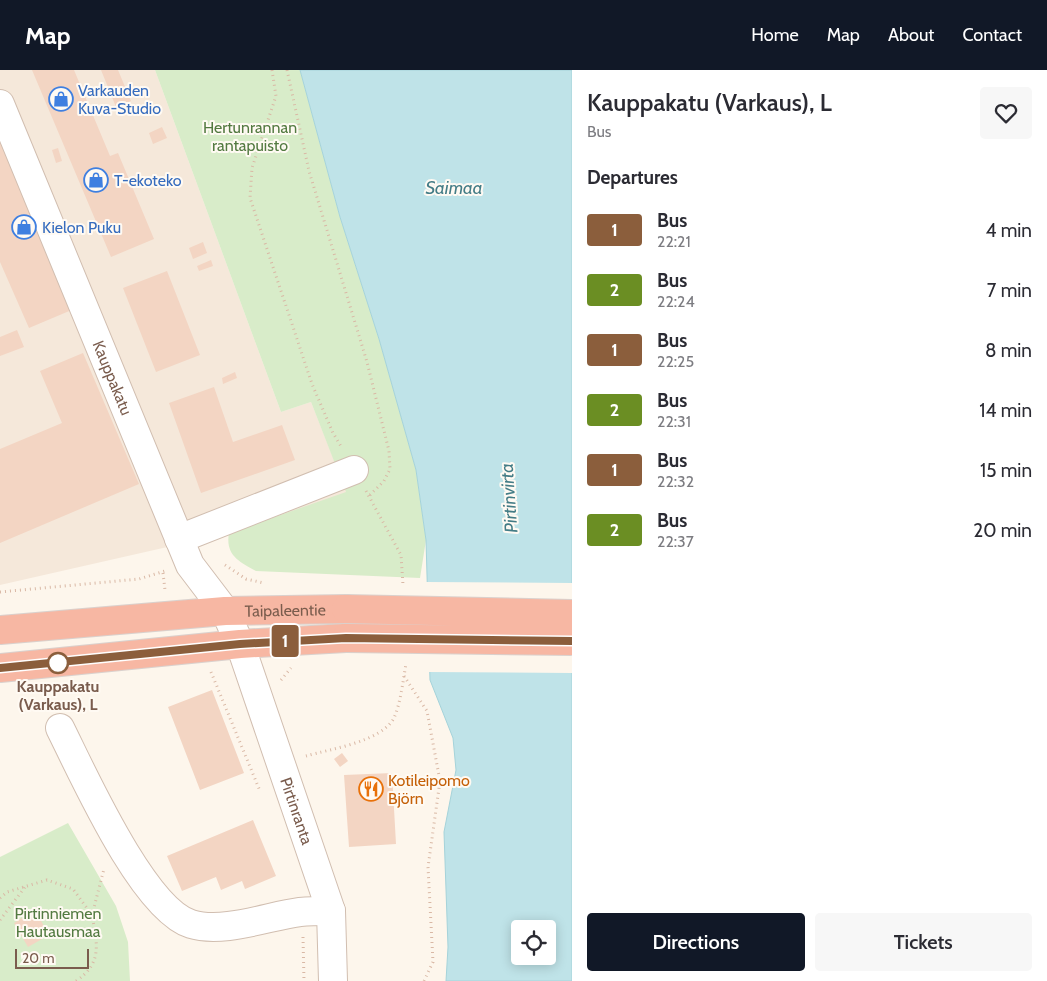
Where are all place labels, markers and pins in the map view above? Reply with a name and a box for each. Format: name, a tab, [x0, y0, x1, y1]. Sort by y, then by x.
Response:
place label: Varkauden Kuva-Studio	[78, 81, 161, 118]
shop icon: Varkauden Kuva-Studio	[48, 86, 74, 112]
shop icon: T-ekoteko	[83, 167, 109, 193]
place label: T-ekoteko	[114, 171, 182, 190]
shop icon: Kielon Puku	[11, 214, 37, 240]
place label: Kielon Puku	[42, 218, 121, 237]
marker: Kauppakatu (Varkaus), L	[47, 652, 69, 674]
place label: Kauppakatu (Varkaus), L	[17, 677, 99, 714]
place label: Kotileipomo Björn	[388, 771, 470, 808]
restaurant icon: Kotileipomo Björn	[358, 776, 384, 802]

